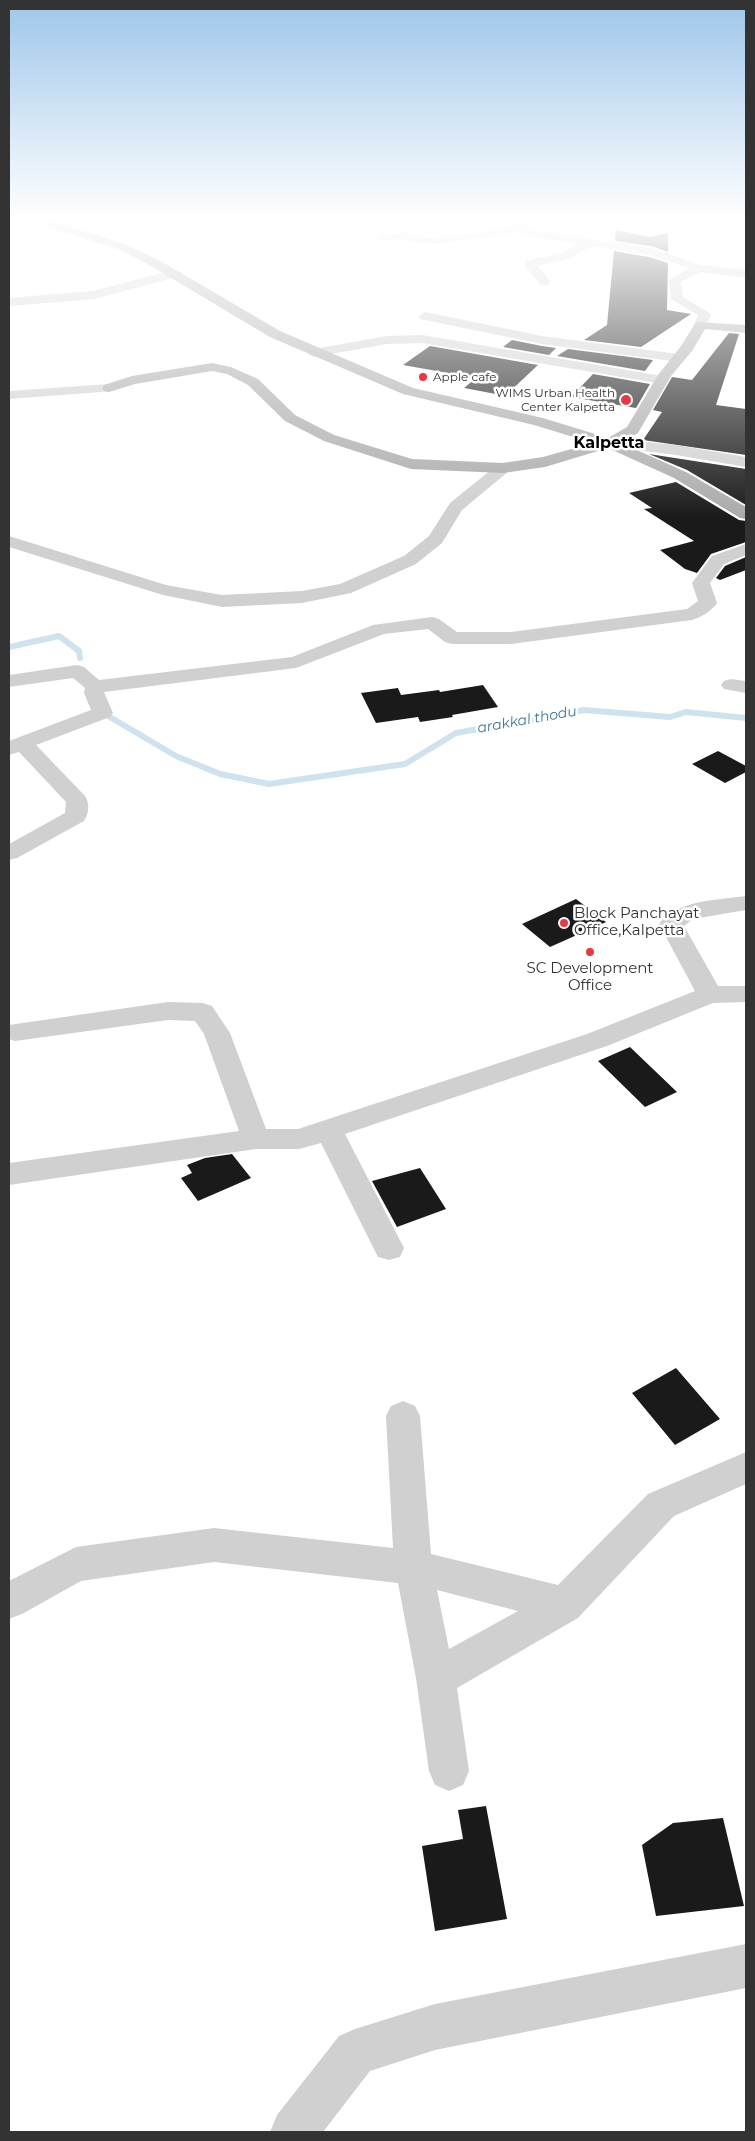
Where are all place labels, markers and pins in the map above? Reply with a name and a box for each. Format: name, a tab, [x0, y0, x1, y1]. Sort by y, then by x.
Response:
place label: Apple cafe	[433, 370, 497, 384]
marker: Apple cafe	[417, 371, 429, 383]
place label: WIMS Urban Health Center Kalpetta	[496, 386, 615, 414]
marker: WIMS Urban Health Center Kalpetta	[619, 393, 633, 407]
place label: Block Panchayat Office,Kalpetta	[574, 905, 699, 940]
marker: Block Panchayat Office,Kalpetta	[558, 917, 570, 929]
marker: SC Development Office	[584, 946, 596, 958]
place label: SC Development Office	[527, 960, 653, 995]

